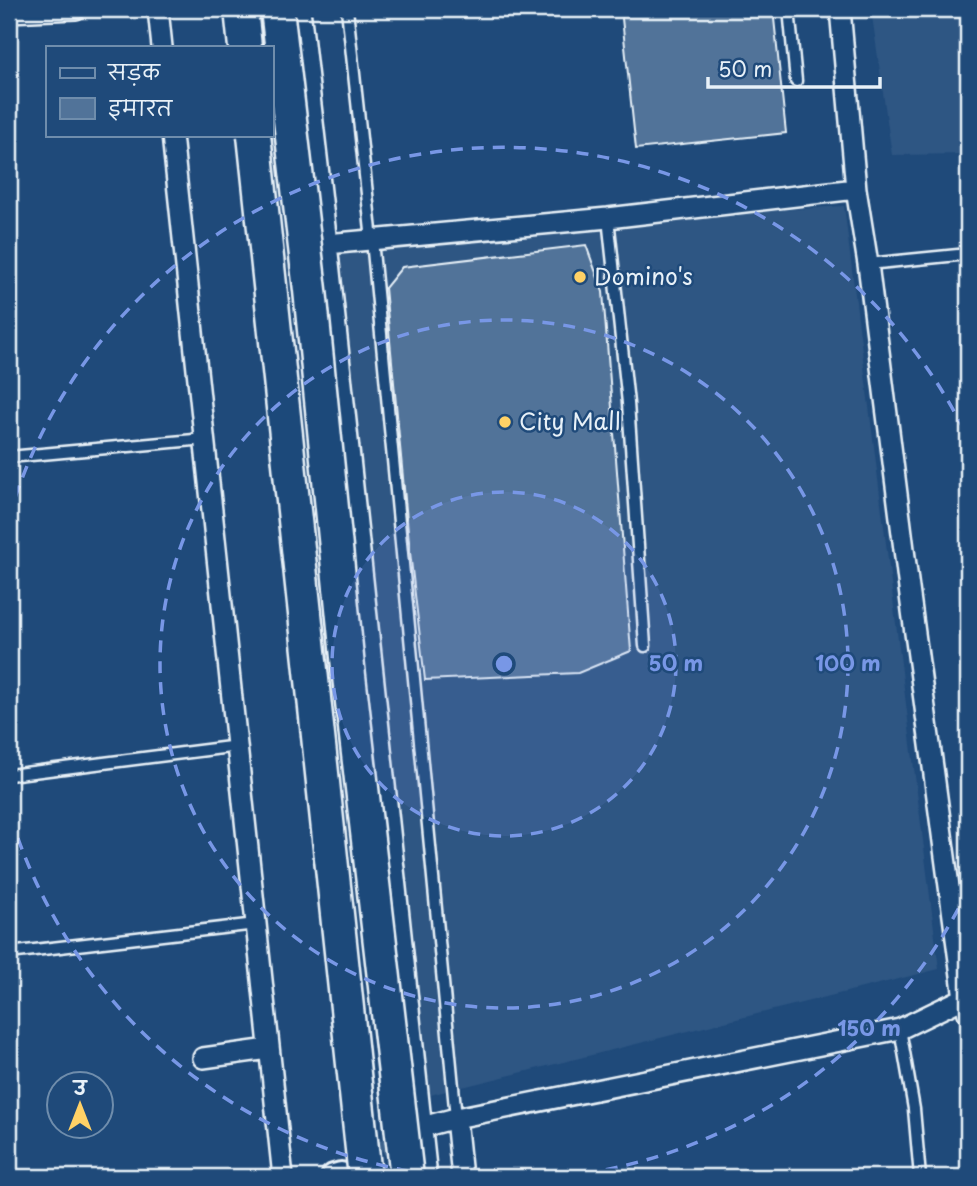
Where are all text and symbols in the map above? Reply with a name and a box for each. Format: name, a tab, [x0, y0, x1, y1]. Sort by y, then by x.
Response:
legend	[46, 46, 273, 136]
scale bar	[708, 46, 879, 90]
text: 50 m	[718, 52, 772, 84]
text: सड़क	[107, 55, 161, 87]
text: इमारत	[108, 91, 174, 123]
place label: Domino's	[594, 258, 693, 293]
marker: Domino's	[572, 269, 588, 285]
place label: City Mall	[519, 403, 621, 438]
marker: City Mall	[497, 414, 513, 430]
text: 50 m	[649, 646, 703, 678]
text: 100 m	[815, 646, 881, 678]
centre of rings	[492, 652, 516, 676]
text: 150 m	[837, 1011, 901, 1043]
north arrow	[46, 1070, 116, 1140]
text: उ	[72, 1073, 89, 1101]

